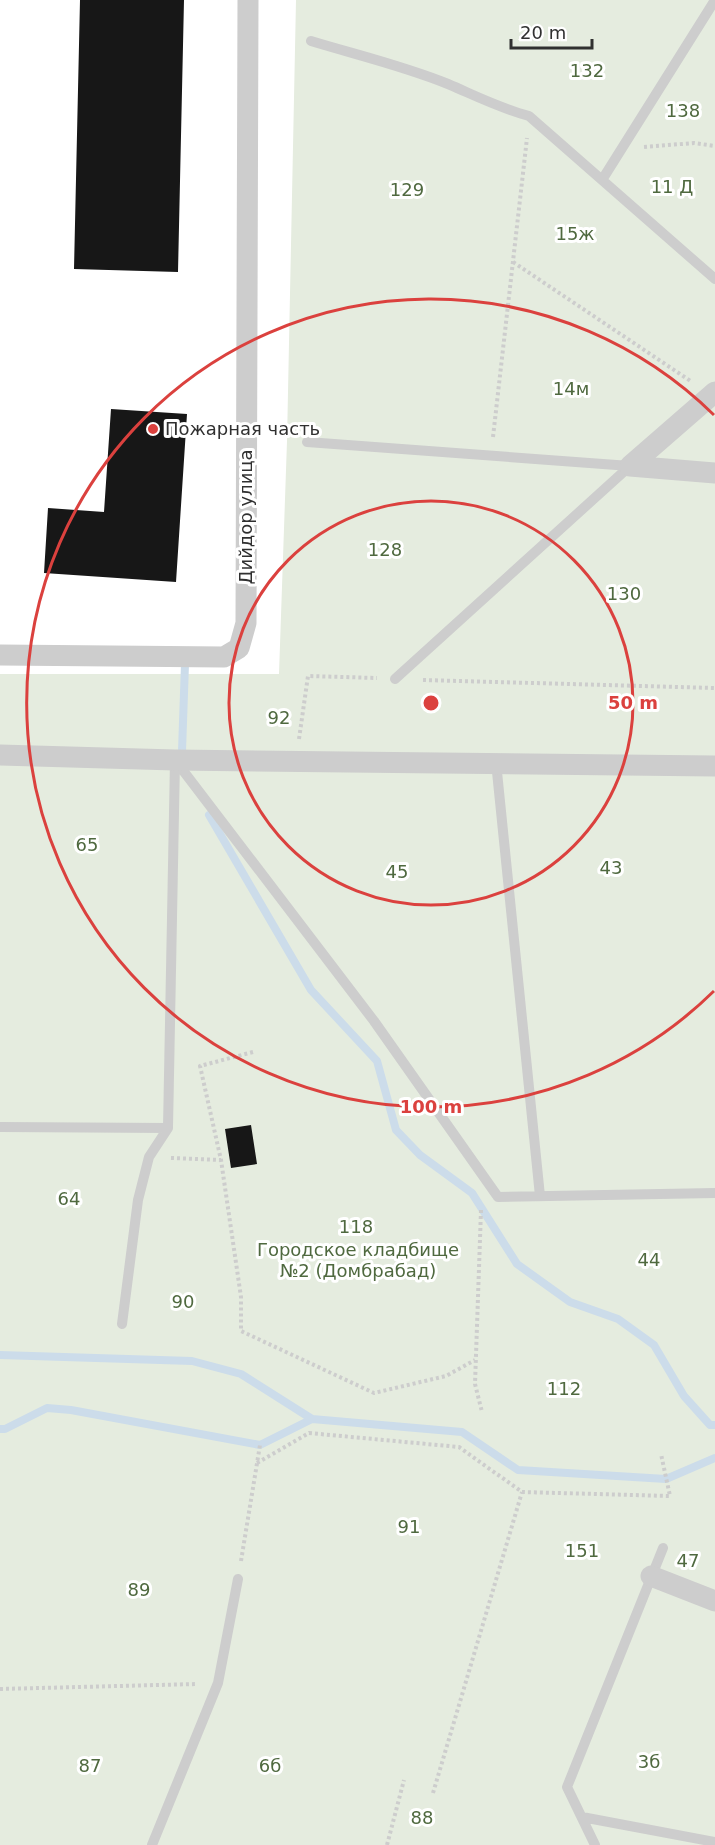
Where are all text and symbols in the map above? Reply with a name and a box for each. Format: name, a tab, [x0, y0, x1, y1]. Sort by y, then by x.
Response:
scale bar	[511, 12, 592, 50]
text: 20 m	[520, 22, 566, 43]
park label: 132	[570, 60, 604, 81]
park label: 138	[666, 100, 700, 121]
park label: 11 Д	[651, 176, 693, 197]
park label: 129	[390, 179, 424, 200]
park label: 15ж	[555, 223, 595, 244]
park label: 14м	[553, 378, 589, 399]
place label: Пожарная часть	[165, 418, 320, 439]
marker: Пожарная часть	[146, 422, 160, 436]
street label: Дийдор улица	[235, 449, 256, 585]
park label: 128	[368, 539, 402, 560]
park label: 130	[607, 583, 641, 604]
text: 50 m	[608, 692, 658, 713]
centre of rings	[421, 693, 441, 713]
park label: 92	[268, 707, 290, 728]
park label: 65	[76, 834, 98, 855]
park label: 43	[600, 857, 622, 878]
park label: 45	[386, 861, 408, 882]
text: 100 m	[400, 1096, 462, 1117]
park label: 64	[58, 1188, 80, 1209]
park label: 118	[339, 1216, 373, 1237]
park label: Городское кладбище №2 (Домбрабад)	[257, 1239, 459, 1281]
park label: 44	[638, 1249, 660, 1270]
park label: 90	[172, 1291, 194, 1312]
park label: 112	[547, 1378, 581, 1399]
park label: 91	[398, 1516, 420, 1537]
park label: 151	[565, 1540, 599, 1561]
park label: 47	[677, 1550, 699, 1571]
park label: 89	[128, 1579, 150, 1600]
park label: 3б	[638, 1751, 660, 1772]
park label: 87	[79, 1755, 101, 1776]
park label: 6б	[259, 1755, 281, 1776]
park label: 88	[411, 1807, 433, 1828]

